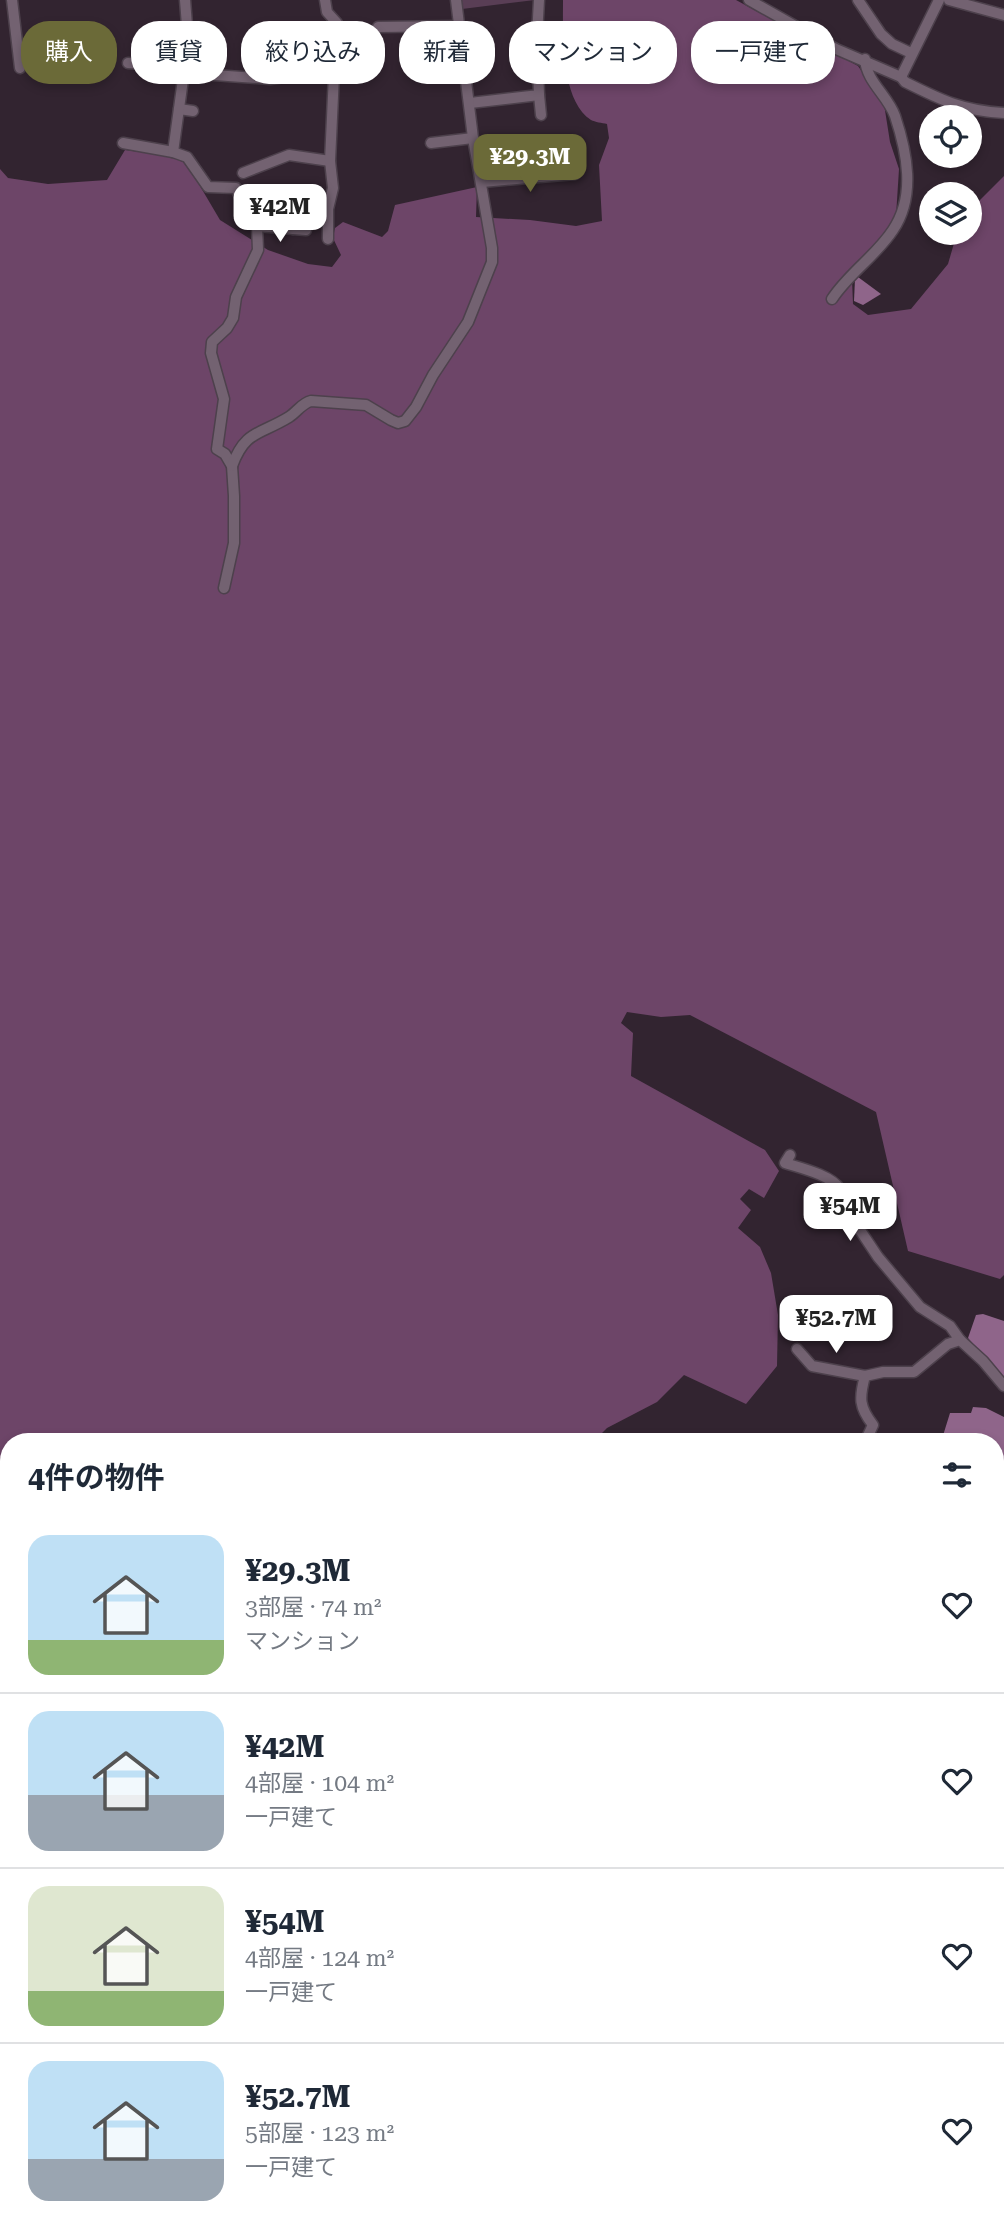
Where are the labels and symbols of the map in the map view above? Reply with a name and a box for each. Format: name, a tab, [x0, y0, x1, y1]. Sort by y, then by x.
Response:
pin: ¥29.3M	[473, 134, 587, 194]
pin: ¥42M	[239, 184, 321, 244]
pin: ¥54M	[809, 1184, 891, 1243]
pin: ¥52.7M	[779, 1296, 893, 1355]

